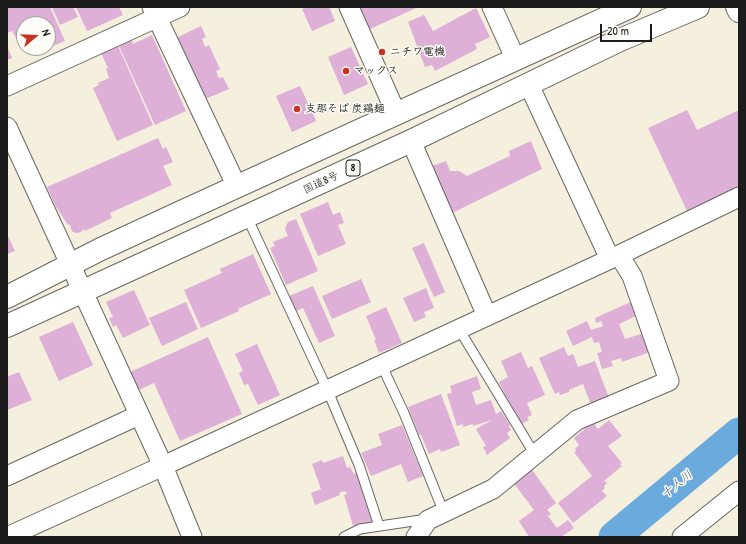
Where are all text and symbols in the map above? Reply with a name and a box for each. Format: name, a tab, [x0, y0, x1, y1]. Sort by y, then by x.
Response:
north arrow	[16, 16, 56, 56]
scale bar	[602, 16, 654, 42]
text: 20 m	[607, 22, 629, 39]
text: N	[39, 27, 54, 37]
place label: ニチワ電機	[390, 45, 445, 59]
marker: ニチワ電機	[377, 47, 387, 57]
place label: マックス	[354, 64, 398, 78]
marker: マックス	[341, 66, 351, 76]
place label: 支那そば 炭鶏麺	[305, 102, 385, 116]
marker: 支那そば 炭鶏麺	[292, 104, 302, 114]
road number: 8	[346, 160, 360, 176]
street label: 国道8号	[301, 169, 341, 197]
water label: 十人川	[659, 468, 695, 502]

